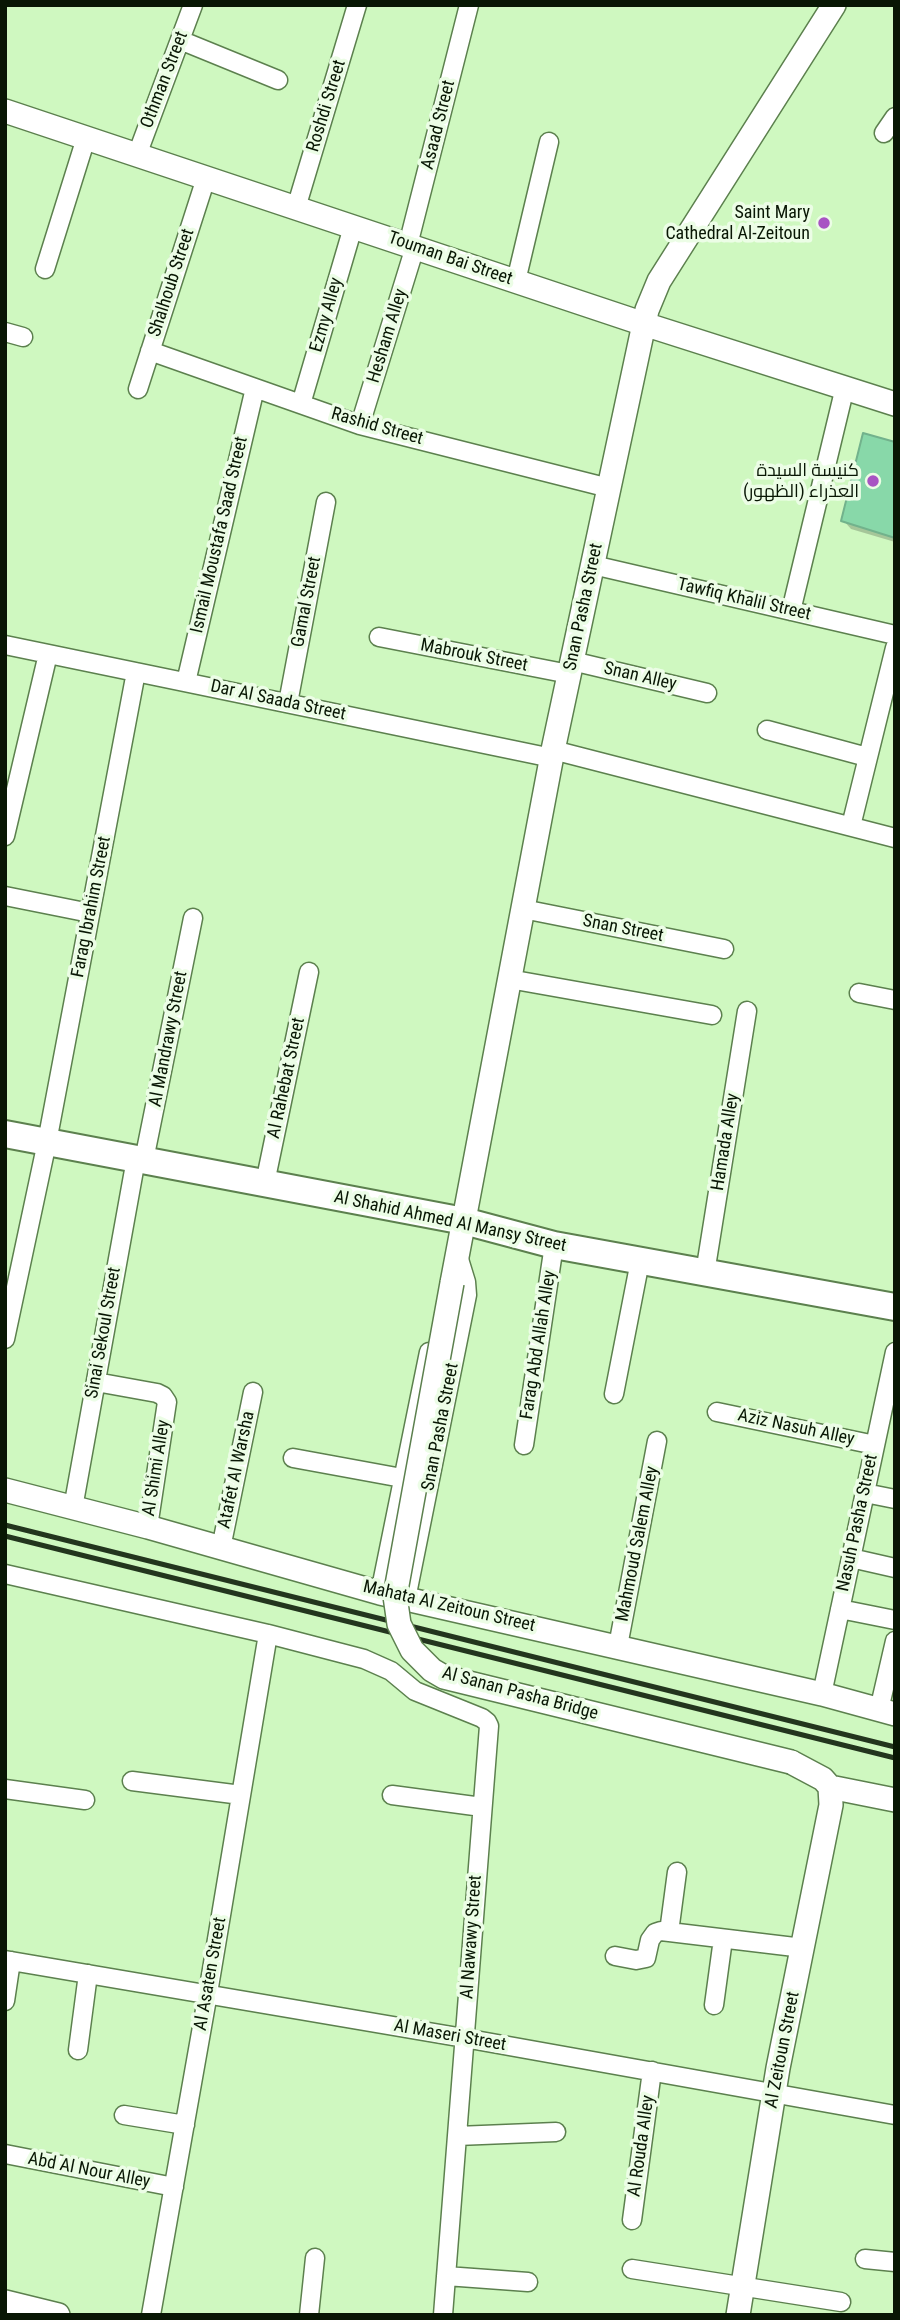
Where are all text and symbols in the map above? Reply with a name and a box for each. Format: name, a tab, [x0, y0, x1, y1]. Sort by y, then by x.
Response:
street label: Othman Street	[137, 28, 193, 132]
street label: Roshdi Street	[303, 57, 351, 155]
street label: Asaad Street	[418, 78, 460, 172]
place label: Saint Mary Cathedral Al-Zeitoun	[665, 202, 810, 244]
marker: Saint Mary Cathedral Al-Zeitoun	[816, 215, 832, 231]
street label: Shalhoub Street	[144, 226, 200, 340]
street label: Touman Bai Street	[385, 228, 515, 290]
street label: Ezmy Alley	[306, 275, 348, 355]
street label: Hesham Alley	[363, 286, 413, 386]
street label: Rashid Street	[329, 404, 425, 450]
street label: Ismail Moustafa Saad Street	[187, 435, 253, 635]
place label: كنيسة السيدة العذراء (الظهور)	[743, 460, 859, 503]
marker: كنيسة السيدة العذراء (الظهور)	[865, 473, 881, 489]
street label: Snan Pasha Street	[560, 541, 608, 673]
street label: Gamal Street	[288, 555, 326, 649]
street label: Tawfiq Khalil Street	[675, 574, 813, 626]
street label: Mabrouk Street	[419, 635, 529, 677]
street label: Snan Alley	[602, 658, 678, 696]
street label: Dar Al Saada Street	[208, 676, 348, 726]
street label: Farag Ibrahim Street	[68, 834, 116, 980]
street label: Snan Street	[581, 911, 665, 947]
street label: Al Mandrawy Street	[145, 969, 193, 1109]
street label: Al Rahebat Street	[264, 1016, 310, 1140]
street label: Hamada Alley	[708, 1092, 744, 1192]
street label: Al Shahid Ahmed Al Mansy Street	[332, 1187, 568, 1257]
street label: Sinai Sekoul Street	[82, 1266, 126, 1400]
street label: Farag Abd Allah Alley	[517, 1269, 561, 1421]
street label: Snan Pasha Street	[418, 1361, 464, 1493]
street label: Aziz Nasuh Alley	[736, 1405, 856, 1451]
street label: Atafet Al Warsha	[214, 1409, 260, 1531]
street label: Al Shimi Alley	[139, 1418, 175, 1518]
street label: Nasuh Pasha Street	[833, 1452, 883, 1594]
street label: Mahmoud Salem Alley	[612, 1464, 664, 1624]
street label: Mahata Al Zeitoun Street	[361, 1577, 537, 1637]
street label: Al Sanan Pasha Bridge	[440, 1663, 600, 1725]
street label: Al Nawawy Street	[457, 1874, 487, 2000]
street label: Al Asaten Street	[190, 1916, 232, 2032]
street label: Al Zeitoun Street	[761, 1990, 805, 2110]
street label: Al Maseri Street	[392, 2016, 508, 2056]
street label: Al Rouda Alley	[624, 2094, 660, 2198]
street label: Abd Al Nour Alley	[26, 2149, 152, 2193]

